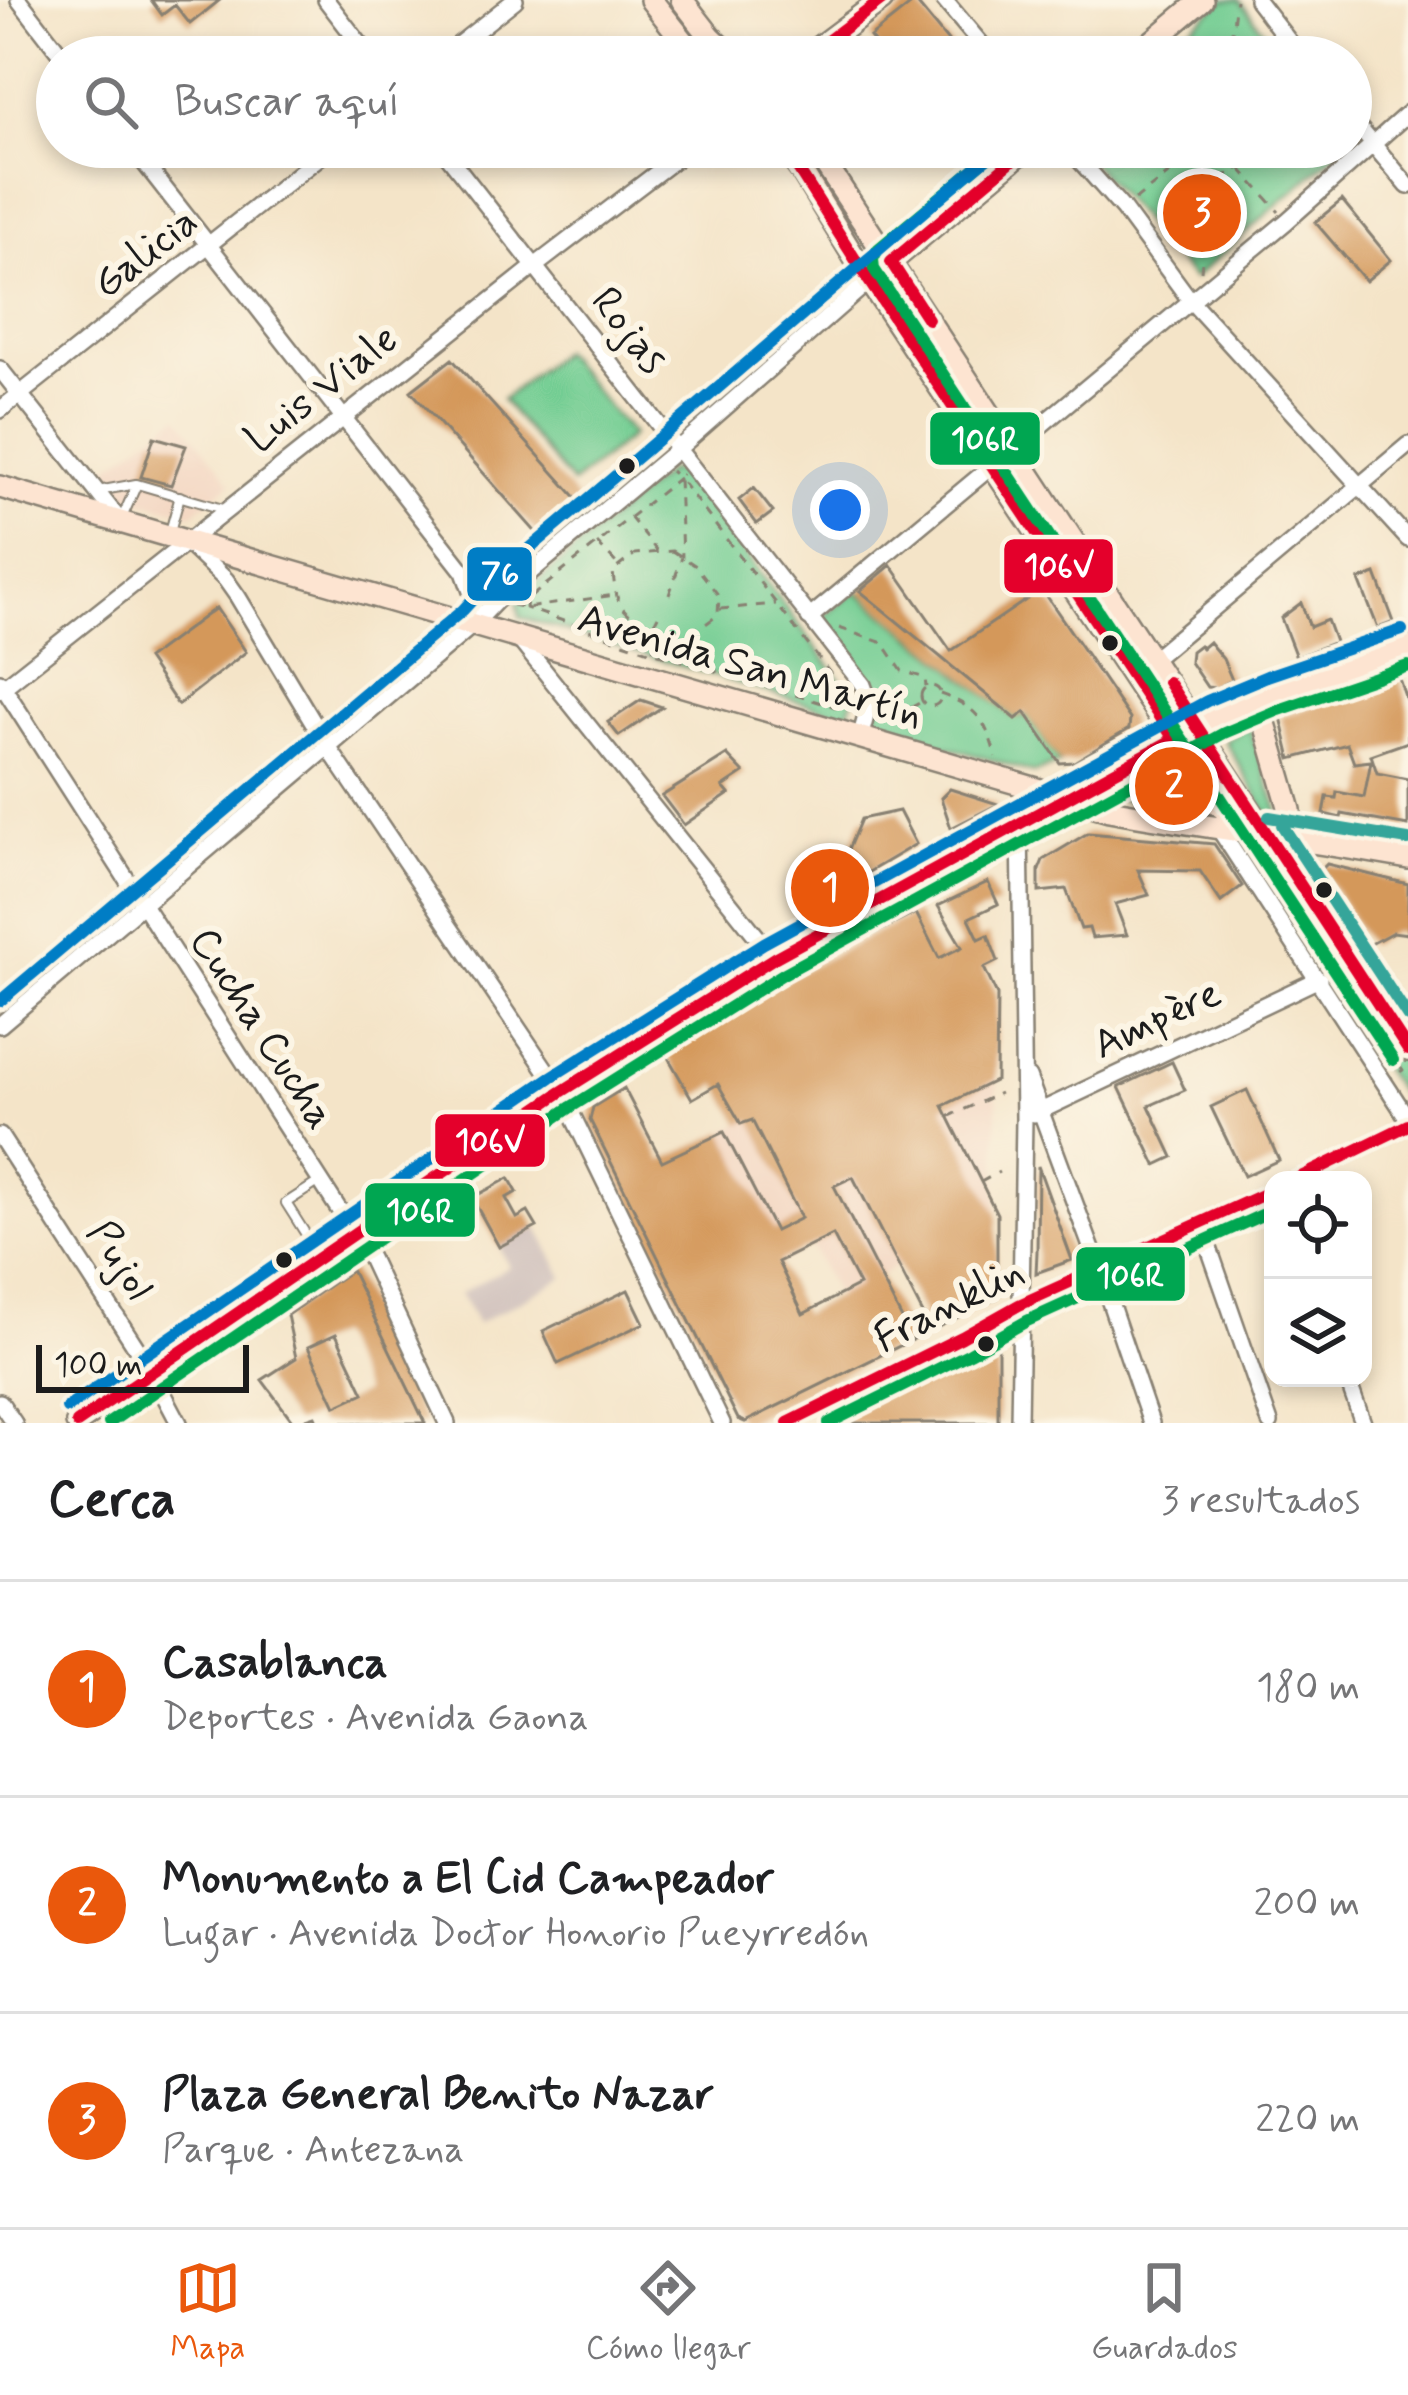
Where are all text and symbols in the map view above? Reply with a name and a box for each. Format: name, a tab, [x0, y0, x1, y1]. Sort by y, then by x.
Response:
search box	[36, 36, 1372, 168]
icon: search	[78, 69, 144, 135]
text: Buscar aquí	[174, 73, 400, 132]
pin: 3	[1163, 168, 1241, 258]
street label: Galicia	[82, 195, 210, 312]
street label: Rojas	[577, 276, 679, 386]
street label: Luis Viale	[234, 313, 410, 467]
line badge: 106R	[928, 410, 1042, 467]
text: 106R	[951, 419, 1019, 463]
unlabelled marker	[616, 455, 638, 477]
your location	[810, 480, 870, 540]
line badge: 106V	[1002, 537, 1115, 595]
line badge: 76	[465, 545, 534, 603]
text: 106V	[1024, 546, 1095, 590]
text: 76	[481, 554, 519, 598]
street label: Avenida San Martín	[571, 592, 929, 743]
unlabelled marker	[1099, 632, 1121, 654]
pin: 2	[1135, 741, 1213, 831]
pin: 1	[791, 843, 869, 933]
unlabelled marker	[1313, 879, 1335, 901]
street label: Cucha Cucha	[175, 917, 347, 1140]
street label: Ampère	[1085, 967, 1230, 1074]
line badge: 106V	[433, 1112, 547, 1169]
text: 106V	[455, 1121, 526, 1165]
map controls	[1264, 1171, 1372, 1387]
button: locate	[1264, 1171, 1372, 1279]
line badge: 106R	[363, 1181, 477, 1239]
text: 106R	[386, 1191, 454, 1235]
street label: Pujol	[73, 1210, 165, 1312]
street label: Franklin	[865, 1245, 1034, 1367]
line badge: 106R	[1074, 1245, 1187, 1303]
unlabelled marker	[273, 1249, 295, 1271]
text: 106R	[1096, 1255, 1164, 1299]
button: layers	[1264, 1279, 1372, 1387]
unlabelled marker	[975, 1333, 997, 1355]
scale bar	[36, 1339, 249, 1392]
text: 100 m	[54, 1344, 143, 1388]
text: Cerca	[48, 1468, 176, 1534]
text: 3 resultados	[1161, 1476, 1360, 1527]
text: Casablanca	[162, 1634, 388, 1693]
text: 1	[78, 1663, 96, 1714]
text: 180 m	[1256, 1663, 1360, 1714]
text: Deportes · Avenida Gaona	[162, 1693, 589, 1744]
text: Monumento a El Cid Campeador	[162, 1850, 774, 1909]
text: 2	[77, 1879, 97, 1930]
text: 200 m	[1254, 1879, 1360, 1930]
text: Lugar · Avenida Doctor Honorio Pueyrredón	[162, 1909, 869, 1960]
text: Plaza General Benito Nazar	[162, 2066, 714, 2125]
text: 3	[78, 2095, 96, 2146]
text: 220 m	[1255, 2095, 1360, 2146]
text: Parque · Antezana	[162, 2125, 464, 2176]
tab: Mapa	[170, 2255, 245, 2371]
tab: Cómo llegar	[586, 2255, 751, 2371]
tab: Guardados	[1091, 2255, 1238, 2371]

